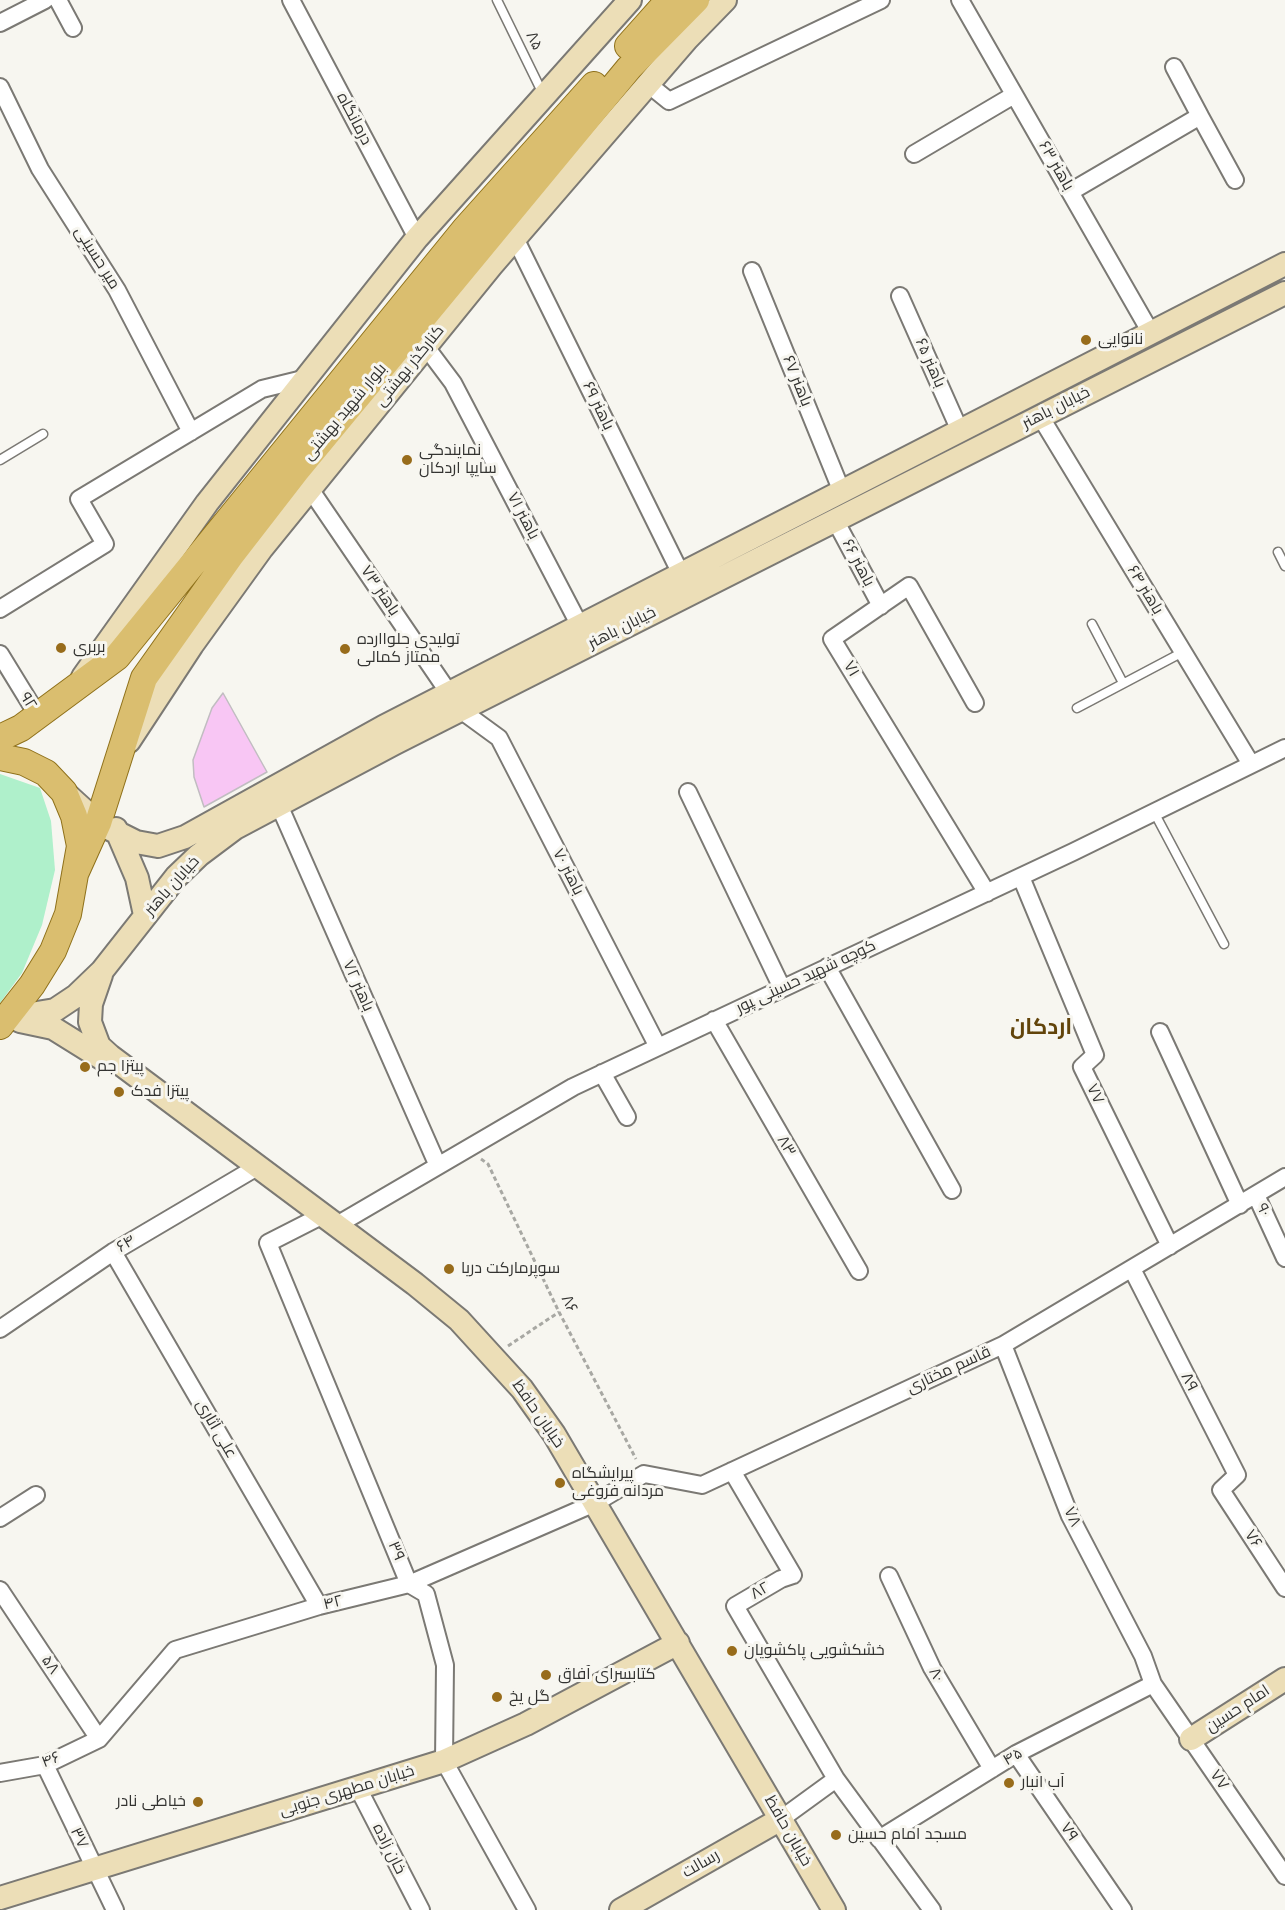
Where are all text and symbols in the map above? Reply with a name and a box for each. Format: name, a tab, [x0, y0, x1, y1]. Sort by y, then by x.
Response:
street label: ۸۵	[521, 28, 547, 54]
street label: درمانگاه	[332, 90, 376, 148]
street label: باهنر ۶۳	[1034, 138, 1078, 194]
street label: میر حسینی	[70, 223, 124, 293]
street label: کنارگذر بهشتی	[371, 321, 449, 411]
place label: نانوایی	[1098, 330, 1143, 350]
marker: نانوایی	[1079, 333, 1093, 347]
street label: باهنر ۶۵	[911, 335, 949, 391]
street label: باهنر ۶۷	[778, 353, 816, 409]
street label: بلوار شهید بهشتی	[299, 360, 391, 464]
street label: باهنر ۶۹	[578, 379, 618, 433]
street label: خیابان باهنر	[1019, 383, 1093, 433]
place label: نمایندگی سایپا اردکان	[419, 441, 497, 479]
marker: نمایندگی سایپا اردکان	[400, 453, 414, 467]
street label: باهنر ۷۱	[503, 489, 543, 543]
street label: باهنر ۶۶	[838, 536, 878, 590]
street label: باهنر ۷۳	[356, 562, 404, 620]
street label: باهنر ۶۴	[1123, 562, 1167, 618]
street label: خیابان باهنر	[585, 603, 659, 653]
place label: تولیدی حلواارده ممتاز کمالی	[357, 630, 460, 668]
place label: بربری	[73, 638, 105, 658]
marker: بربری	[54, 641, 68, 655]
marker: تولیدی حلواارده ممتاز کمالی	[338, 642, 352, 656]
street label: ۷۱	[839, 658, 863, 680]
street label: ۹۲	[15, 689, 41, 713]
street label: باهنر ۷۰	[548, 846, 588, 898]
street label: خیابان باهنر	[140, 852, 204, 920]
street label: کوچه شهید حسینی ‍پور	[733, 936, 879, 1018]
street label: باهنر ۷۲	[338, 957, 378, 1015]
district label: اردکان	[1010, 1015, 1072, 1041]
place label: پیتزا جم	[97, 1057, 144, 1077]
marker: پیتزا جم	[78, 1060, 92, 1074]
street label: ۷۷	[1082, 1081, 1108, 1107]
place label: پیتزا فدک	[131, 1082, 189, 1102]
marker: پیتزا فدک	[112, 1085, 126, 1099]
street label: ۸۳	[772, 1132, 800, 1160]
street label: ۹۰	[1252, 1200, 1274, 1220]
street label: ۶۴	[113, 1231, 139, 1257]
place label: سوپرمارکت دریا	[461, 1259, 560, 1279]
marker: سوپرمارکت دریا	[442, 1262, 456, 1276]
street label: ۸۶	[557, 1292, 581, 1316]
street label: قاسم مختاری	[904, 1342, 994, 1398]
street label: ۸۹	[1176, 1369, 1202, 1395]
street label: خیابان حافظ	[508, 1376, 568, 1452]
street label: علی آثاری	[191, 1396, 241, 1462]
place label: پیرایشگاه مردانه فروغی	[572, 1464, 664, 1502]
marker: پیرایشگاه مردانه فروغی	[553, 1476, 567, 1490]
street label: ۷۸	[1059, 1504, 1085, 1530]
street label: ۷۶	[1240, 1526, 1266, 1552]
street label: ۳۹	[383, 1538, 409, 1564]
street label: ۸۲	[747, 1578, 773, 1604]
street label: ۴۲	[321, 1591, 345, 1615]
place label: خشکشویی پاکشویان	[744, 1641, 885, 1661]
marker: خشکشویی پاکشویان	[725, 1644, 739, 1658]
street label: ۵۸	[37, 1652, 63, 1678]
street label: ۸۰	[924, 1664, 948, 1686]
place label: کتابسرای آفاق	[558, 1665, 656, 1685]
marker: کتابسرای آفاق	[539, 1668, 553, 1682]
street label: امام حسین	[1202, 1681, 1274, 1737]
place label: گل یخ	[509, 1687, 550, 1707]
marker: گل یخ	[490, 1690, 504, 1704]
street label: ۴۵	[1000, 1744, 1026, 1770]
street label: ۴۶	[39, 1748, 63, 1772]
street label: خیابان مطهری جنوبی	[277, 1761, 417, 1821]
street label: ۷۷	[1205, 1766, 1233, 1794]
place label: آب انبار	[1021, 1773, 1065, 1793]
marker: آب انبار	[1002, 1776, 1016, 1790]
place label: خیاطی نادر	[116, 1792, 186, 1812]
street label: خیابان حافظ	[760, 1792, 816, 1870]
marker: خیاطی نادر	[191, 1795, 205, 1809]
street label: ۷۹	[1056, 1819, 1082, 1845]
street label: خان زاده	[368, 1820, 410, 1878]
street label: ۳۷	[66, 1825, 92, 1851]
place label: مسجد امام حسین	[848, 1825, 967, 1845]
marker: مسجد امام حسین	[829, 1828, 843, 1842]
street label: رسالت	[679, 1846, 723, 1882]

